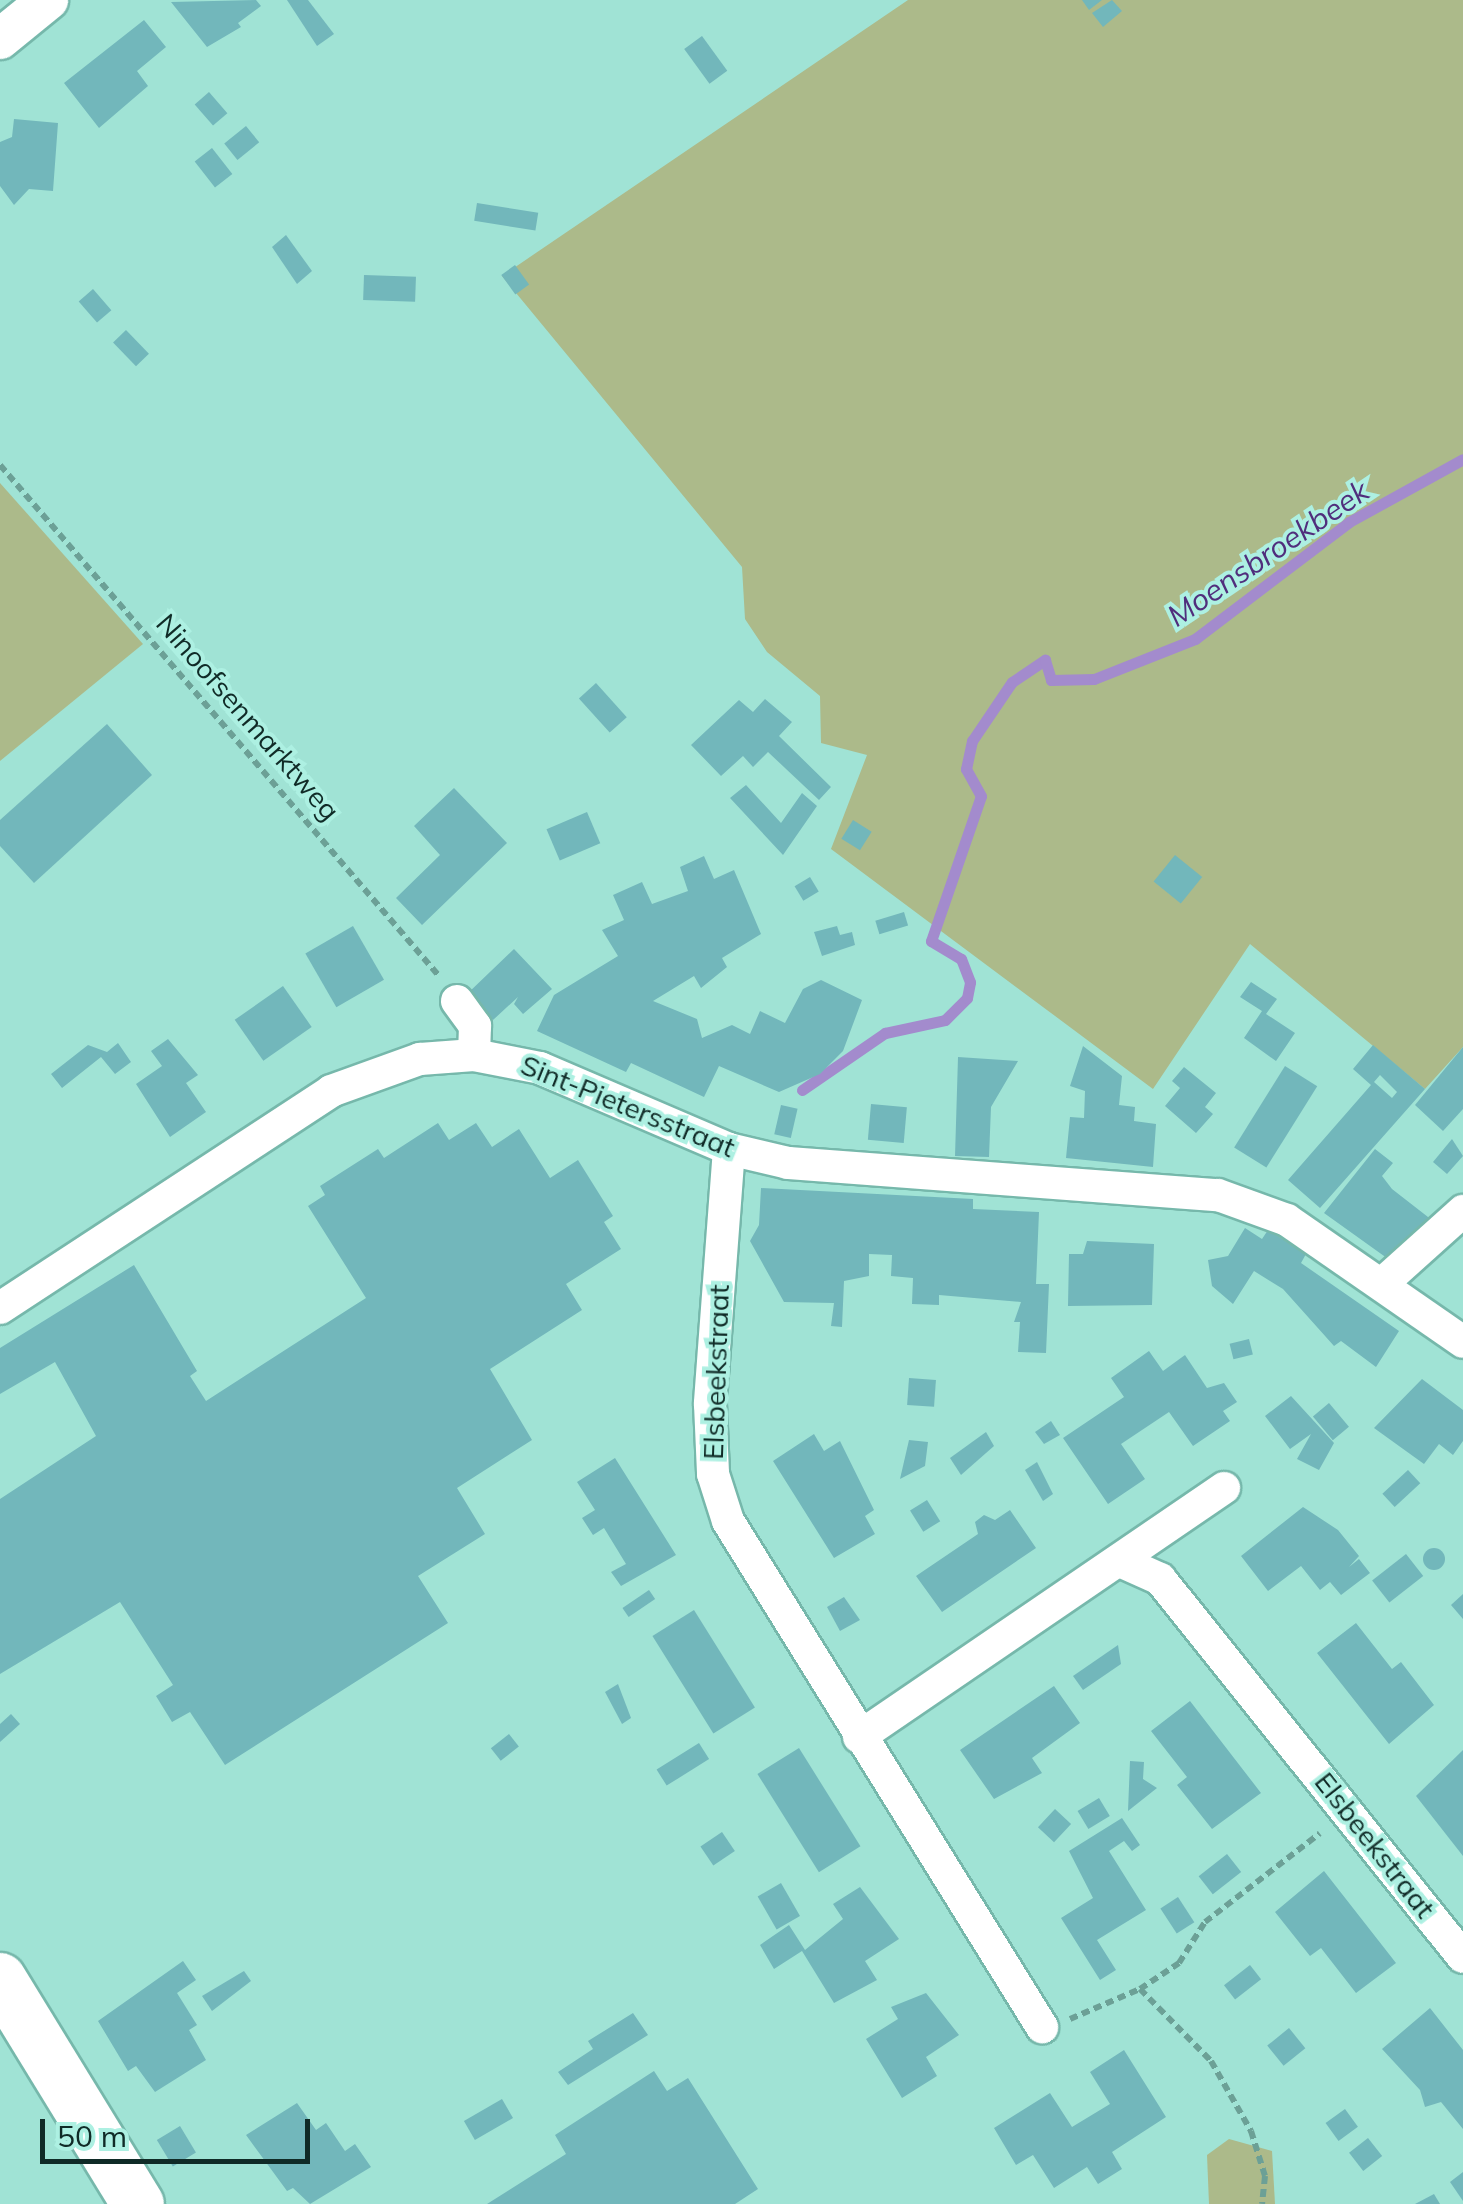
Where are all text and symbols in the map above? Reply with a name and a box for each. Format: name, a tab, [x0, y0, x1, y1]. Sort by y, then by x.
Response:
water label: Moensbroekbeek	[1160, 472, 1376, 634]
street label: Ninoofsenmarktweg	[149, 607, 347, 827]
street label: Sint-Pietersstraat	[516, 1048, 740, 1164]
street label: Elsbeekstraat	[696, 1284, 736, 1460]
street label: Elsbeekstraat	[1308, 1766, 1442, 1924]
scale bar	[45, 2099, 315, 2161]
text: 50 m	[57, 2117, 127, 2155]

